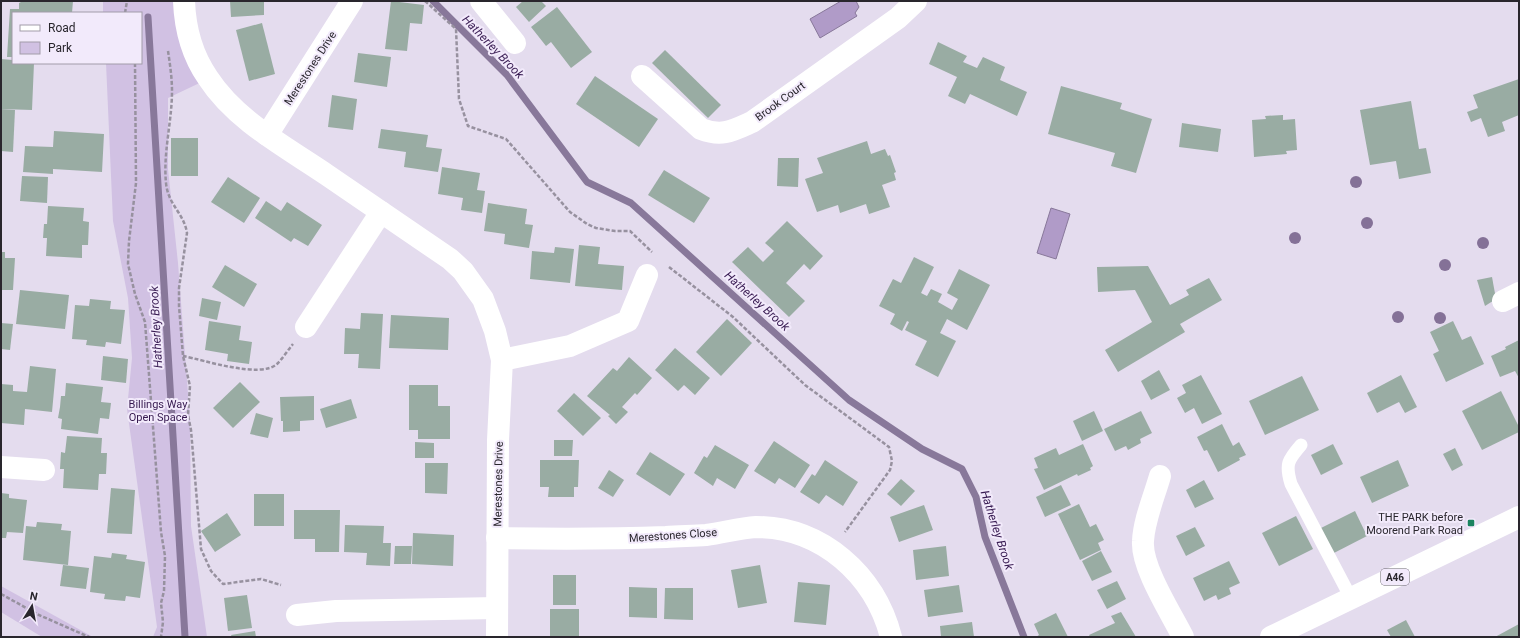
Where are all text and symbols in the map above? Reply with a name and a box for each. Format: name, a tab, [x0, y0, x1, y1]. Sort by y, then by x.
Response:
legend	[12, 12, 142, 64]
water label: Hatherley Brook	[459, 12, 527, 82]
text: Road	[48, 21, 76, 35]
street label: Merestones Drive	[282, 29, 339, 108]
text: Park	[48, 41, 73, 55]
street label: Brook Court	[753, 79, 808, 124]
water label: Hatherley Brook	[722, 268, 793, 335]
water label: Hatherley Brook	[147, 284, 165, 369]
park label: Billings Way Open Space	[129, 398, 188, 424]
street label: Merestones Drive	[491, 441, 506, 527]
water label: Hatherley Brook	[978, 489, 1017, 572]
place label: THE PARK before Moorend Park Road	[1366, 511, 1463, 537]
marker: THE PARK before Moorend Park Road	[1466, 518, 1476, 528]
street label: Merestones Close	[629, 526, 718, 545]
road number: A46	[1381, 569, 1409, 585]
north arrow	[12, 586, 52, 626]
text: N	[29, 590, 39, 604]

